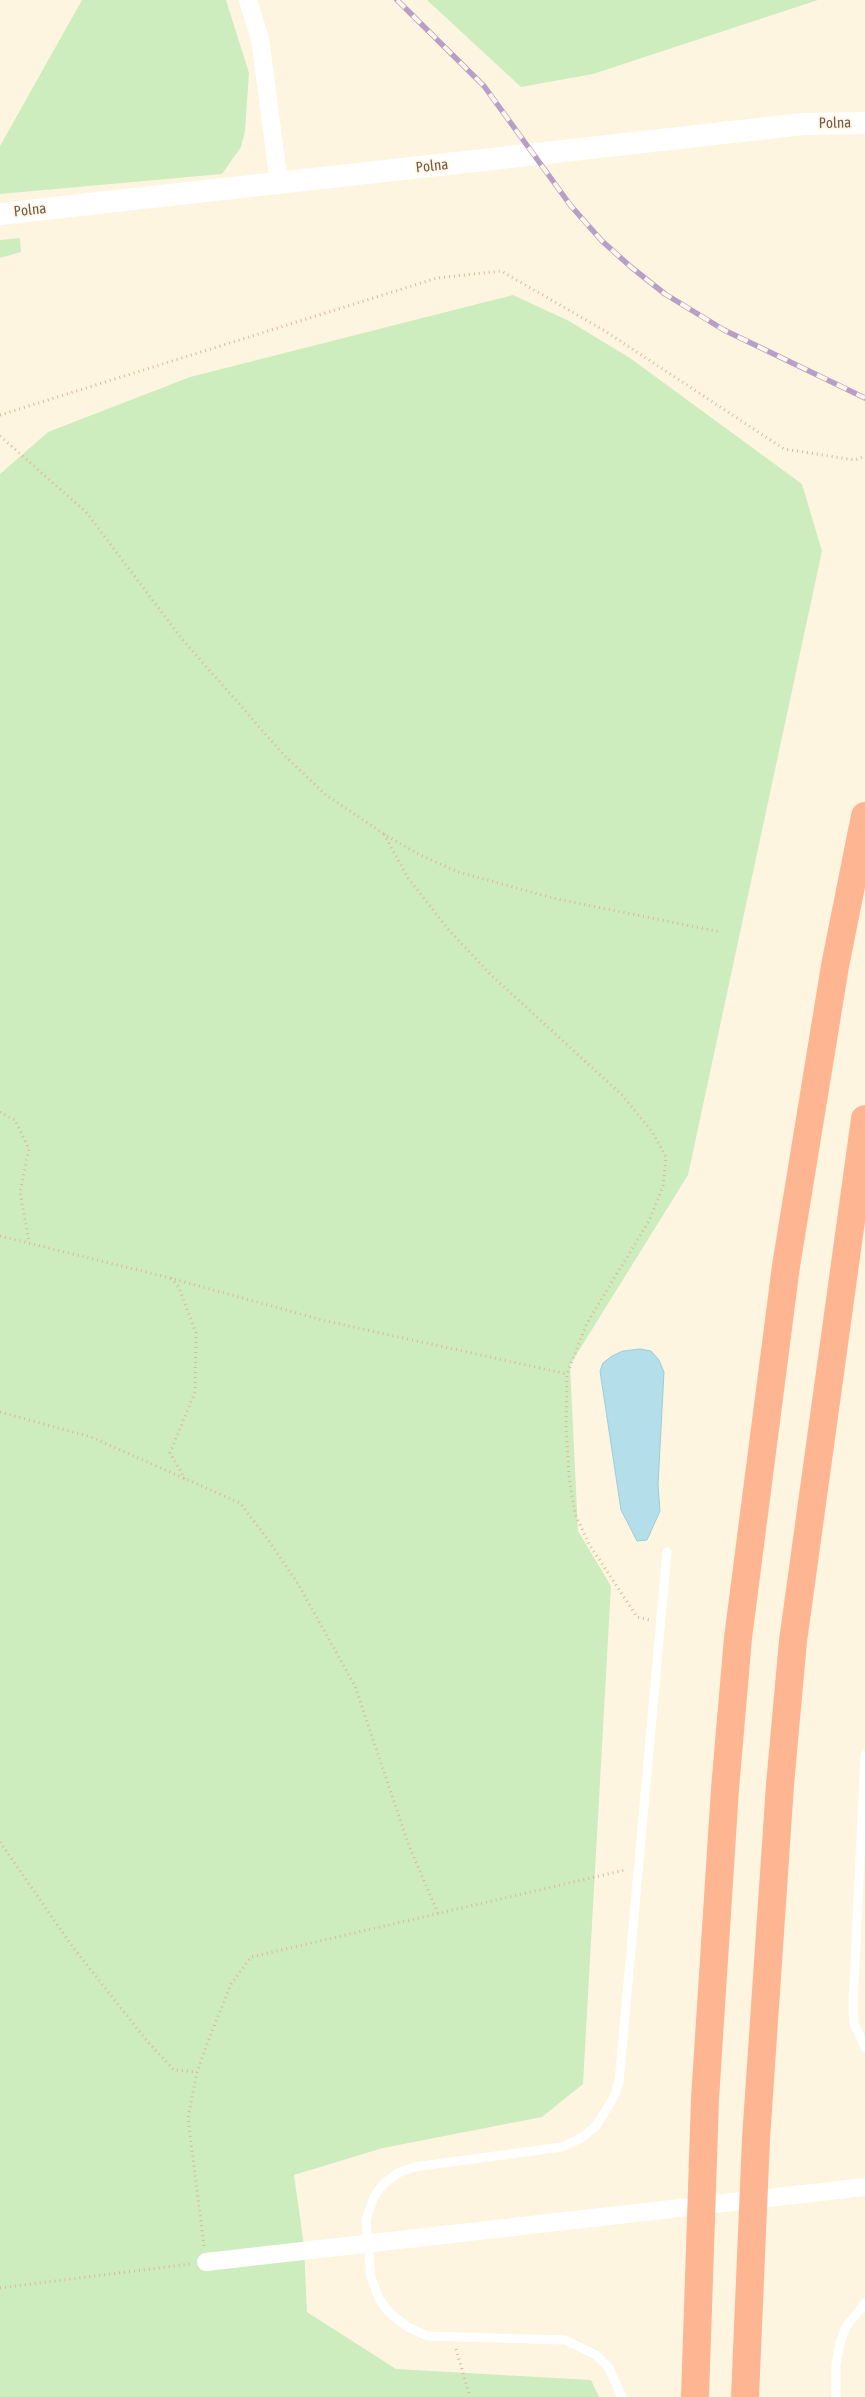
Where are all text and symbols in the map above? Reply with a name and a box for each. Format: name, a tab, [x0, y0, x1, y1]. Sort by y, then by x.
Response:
street label: Polna	[819, 114, 851, 132]
street label: Polna	[415, 155, 449, 177]
street label: Polna	[13, 199, 47, 221]

